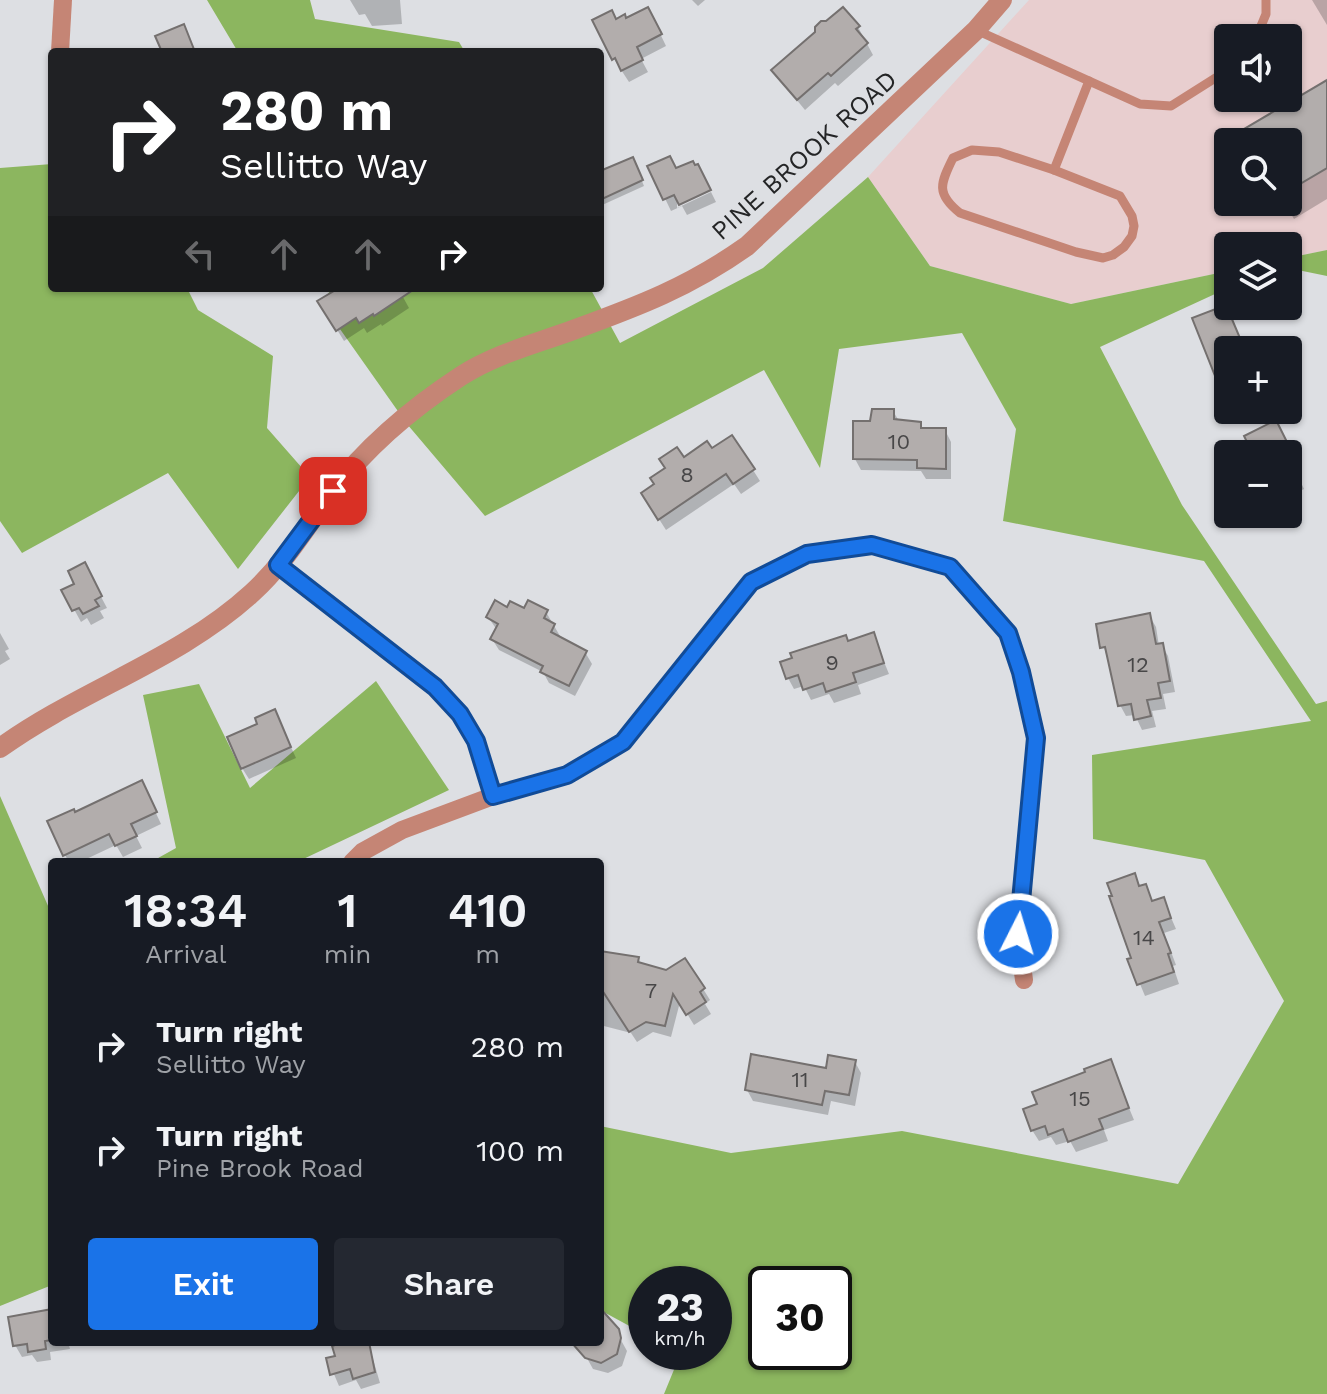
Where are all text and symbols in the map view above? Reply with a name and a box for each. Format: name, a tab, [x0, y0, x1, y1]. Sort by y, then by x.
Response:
map controls	[1214, 24, 1302, 528]
button: sound	[1214, 24, 1302, 112]
street label: PINE BROOK ROAD	[705, 64, 903, 246]
text: 280 m	[220, 78, 393, 144]
icon: right	[88, 80, 192, 184]
button: search	[1214, 128, 1302, 216]
text: Sellitto Way	[220, 145, 427, 187]
icon: left	[178, 232, 222, 276]
icon: ahead	[262, 232, 306, 276]
icon: ahead	[346, 232, 390, 276]
icon: right	[430, 232, 474, 276]
button: layers	[1214, 232, 1302, 320]
button: +	[1214, 336, 1302, 424]
house number: 10	[888, 429, 910, 454]
button: −	[1214, 440, 1302, 528]
pin	[299, 457, 367, 525]
house number: 8	[680, 462, 694, 487]
icon: arrive	[311, 469, 355, 513]
house number: 9	[825, 650, 839, 675]
house number: 12	[1127, 652, 1149, 677]
text: 18:34	[124, 882, 247, 939]
text: 1	[338, 882, 358, 939]
text: 410	[448, 882, 528, 939]
position arrow	[976, 892, 1060, 976]
house number: 14	[1133, 925, 1155, 950]
text: Arrival	[145, 939, 226, 969]
text: min	[324, 939, 371, 969]
text: m	[475, 939, 500, 969]
house number: 7	[645, 978, 657, 1003]
text: Turn right	[156, 1014, 302, 1049]
icon: right	[88, 1024, 132, 1068]
text: 280 m	[471, 1029, 564, 1064]
text: Sellitto Way	[156, 1049, 306, 1079]
house number: 11	[791, 1067, 809, 1092]
house number: 15	[1069, 1086, 1091, 1111]
text: Turn right	[156, 1118, 302, 1153]
icon: right	[88, 1128, 132, 1172]
text: 100 m	[476, 1133, 564, 1168]
text: Pine Brook Road	[156, 1153, 364, 1183]
button: Exit	[88, 1238, 318, 1330]
button: Share	[334, 1238, 564, 1330]
speed limit sign: 30	[748, 1266, 852, 1370]
text: 23	[656, 1284, 704, 1331]
text: km/h	[654, 1326, 706, 1350]

